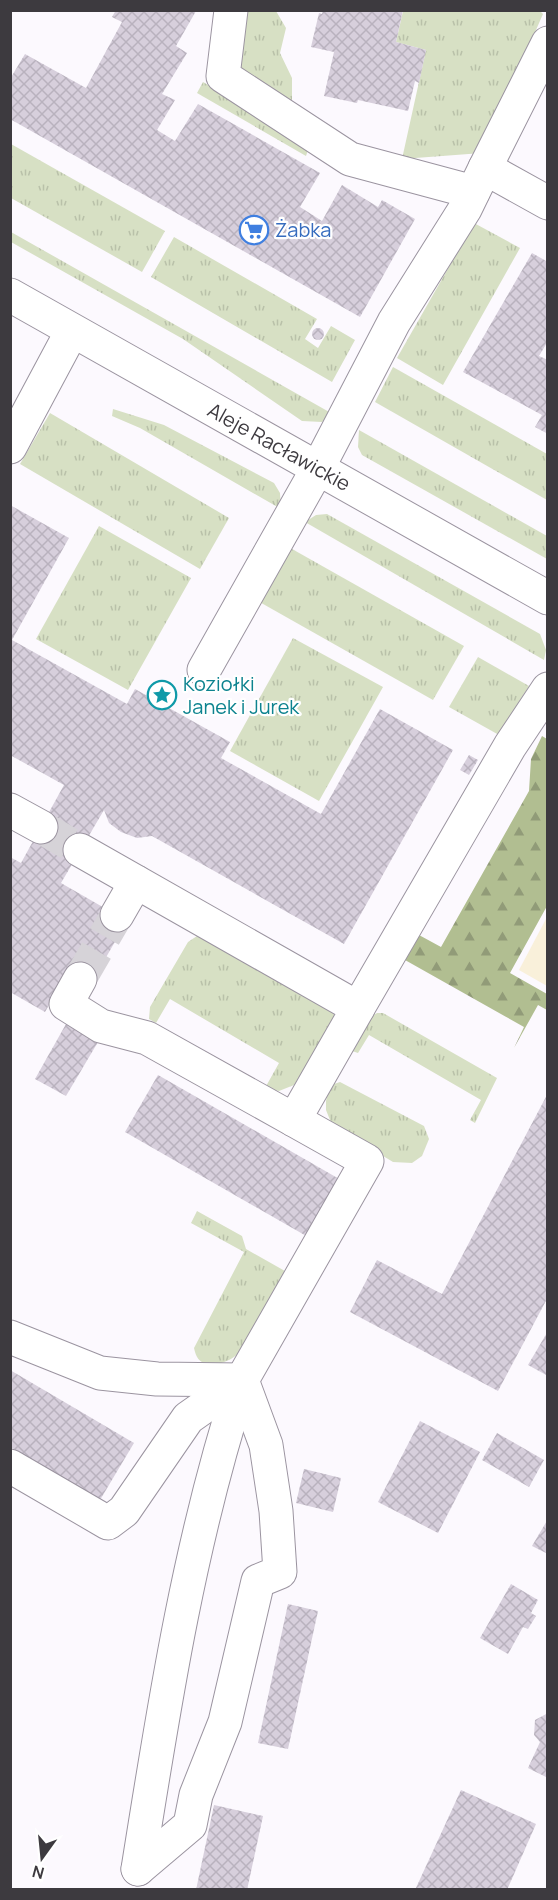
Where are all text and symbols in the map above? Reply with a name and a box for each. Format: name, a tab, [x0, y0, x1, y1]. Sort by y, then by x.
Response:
supermarket icon: Żabka	[238, 214, 270, 246]
place label: Żabka	[275, 216, 331, 243]
street label: Aleje Racławickie	[203, 396, 356, 497]
place label: Koziołki Janek i Jurek	[183, 670, 300, 720]
place icon: Koziołki Janek i Jurek	[146, 679, 178, 711]
north arrow	[12, 1828, 72, 1888]
text: N	[30, 1860, 47, 1885]

